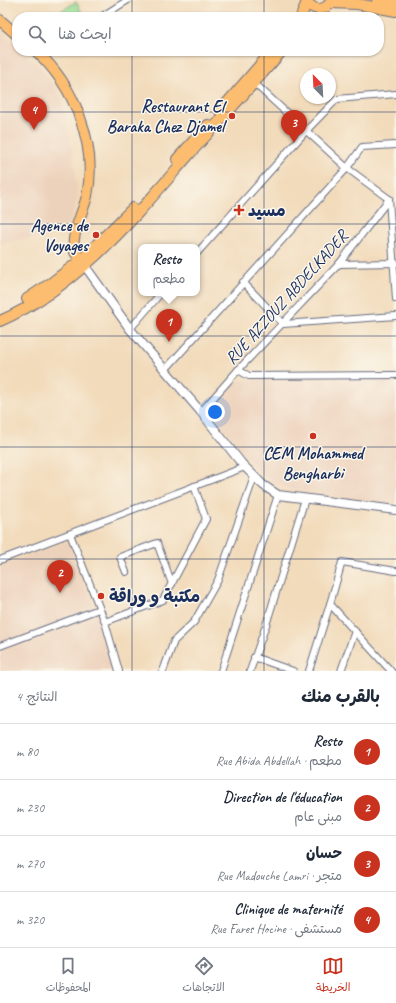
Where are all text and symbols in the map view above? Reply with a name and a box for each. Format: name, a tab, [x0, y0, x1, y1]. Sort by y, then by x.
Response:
search box	[12, 12, 384, 56]
icon: search	[26, 23, 48, 45]
text: ابحث هنا	[58, 25, 112, 44]
north arrow	[300, 68, 336, 104]
place label: Restaurant El Baraka Chez Djamel	[107, 96, 228, 137]
pin: 4	[21, 97, 47, 130]
pin: 3	[281, 110, 307, 143]
marker: Restaurant El Baraka Chez Djamel	[227, 111, 237, 121]
place label: مسيد	[248, 200, 286, 221]
marker: مسيد	[233, 204, 245, 216]
place label: Agence de Voyages	[31, 215, 90, 256]
street label: RUE AZZOUZ ABDELKADER	[221, 225, 353, 369]
marker: Agence de Voyages	[91, 230, 101, 240]
popup	[138, 244, 200, 296]
text: Resto	[153, 250, 181, 269]
text: مطعم	[153, 271, 185, 287]
pin: 1	[156, 309, 182, 342]
your location	[205, 402, 225, 422]
marker: CEM Mohammed Bengharbi	[308, 431, 318, 441]
place label: CEM Mohammed Bengharbi	[263, 443, 366, 484]
pin: 2	[47, 560, 73, 593]
place label: مكتبة و وراقة	[109, 586, 200, 607]
marker: مكتبة و وراقة	[96, 591, 106, 601]
text: بالقرب منك	[301, 686, 380, 707]
text: النتائج: 4	[16, 689, 58, 705]
text: Resto	[313, 732, 342, 751]
text: 80 m	[16, 744, 38, 760]
text: 1	[364, 744, 370, 760]
text: مطعم · Rue Abida Abdellah	[216, 753, 342, 769]
text: Direction de l'éducation	[223, 788, 342, 807]
text: 230 m	[16, 800, 44, 816]
text: 2	[364, 800, 370, 816]
text: مبنى عام	[294, 809, 342, 825]
text: حسان	[306, 844, 342, 863]
text: 270 m	[16, 856, 44, 872]
text: 3	[364, 856, 370, 872]
text: متجر · Rue Madouche Lamri	[216, 868, 342, 884]
text: Clinique de maternité	[234, 900, 342, 919]
text: 320 m	[16, 912, 44, 928]
text: 4	[364, 912, 370, 928]
text: مستشفى · Rue Fares Hocine	[210, 921, 342, 937]
tab: المحفوظات	[46, 955, 91, 997]
tab: الاتجاهات	[182, 955, 225, 997]
tab: الخريطة	[316, 955, 350, 997]

